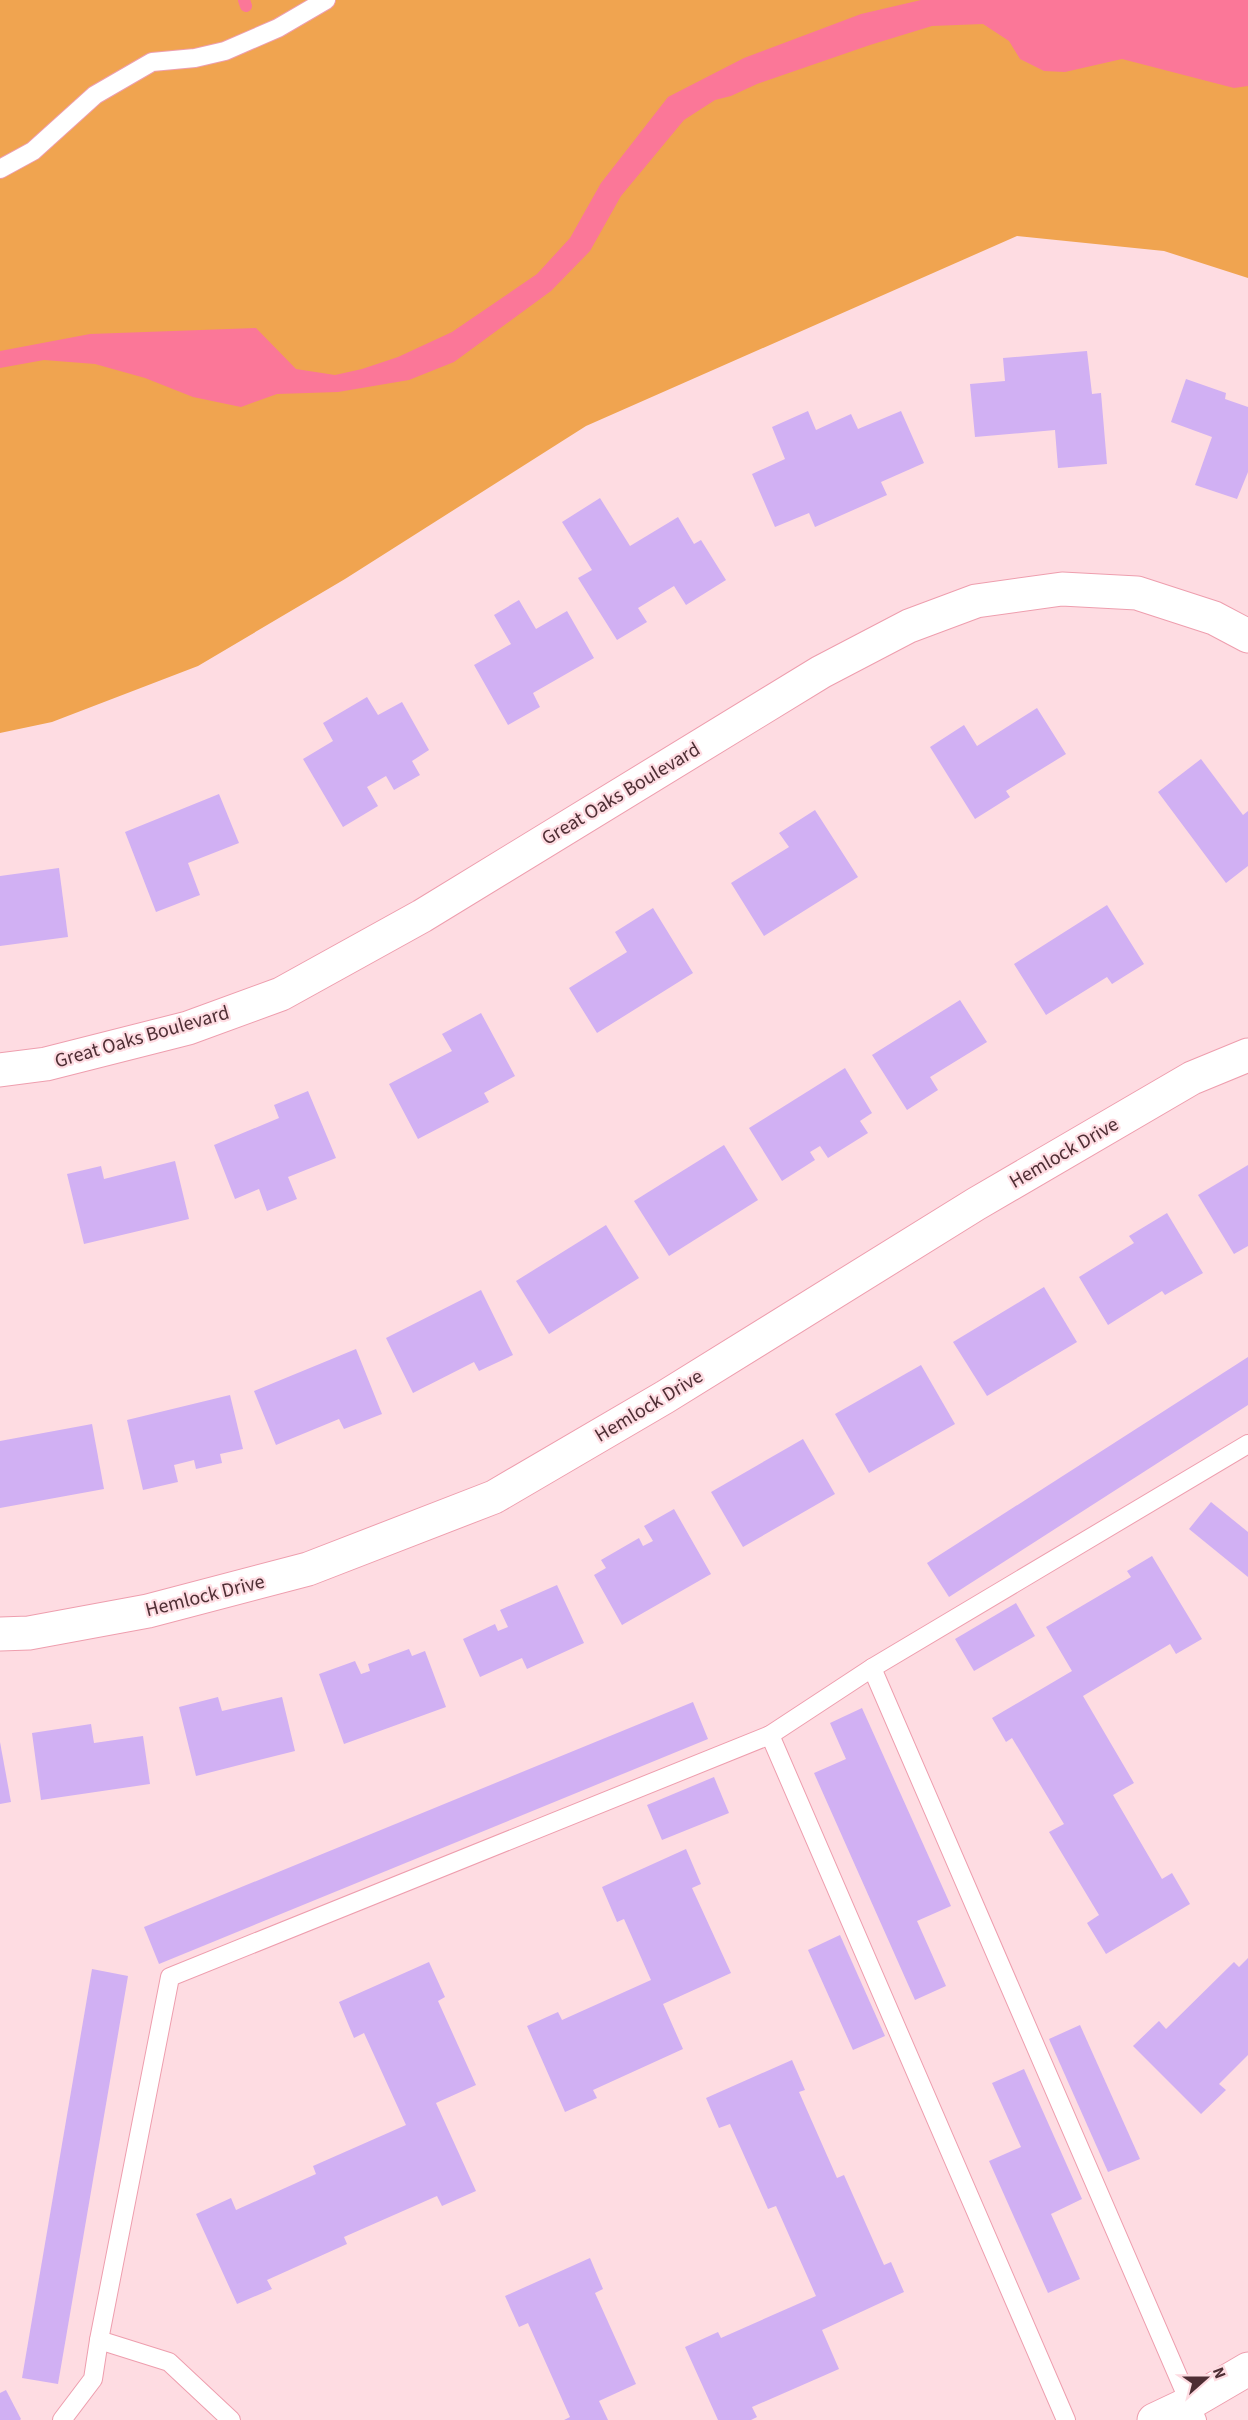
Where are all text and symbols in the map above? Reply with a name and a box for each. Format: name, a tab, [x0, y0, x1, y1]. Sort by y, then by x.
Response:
street label: Great Oaks Boulevard	[536, 736, 706, 852]
street label: Great Oaks Boulevard	[51, 999, 233, 1075]
street label: Hemlock Drive	[1004, 1110, 1124, 1196]
street label: Hemlock Drive	[590, 1363, 708, 1449]
street label: Hemlock Drive	[142, 1568, 268, 1624]
north arrow	[1176, 2348, 1236, 2408]
text: N	[1207, 2364, 1231, 2382]

